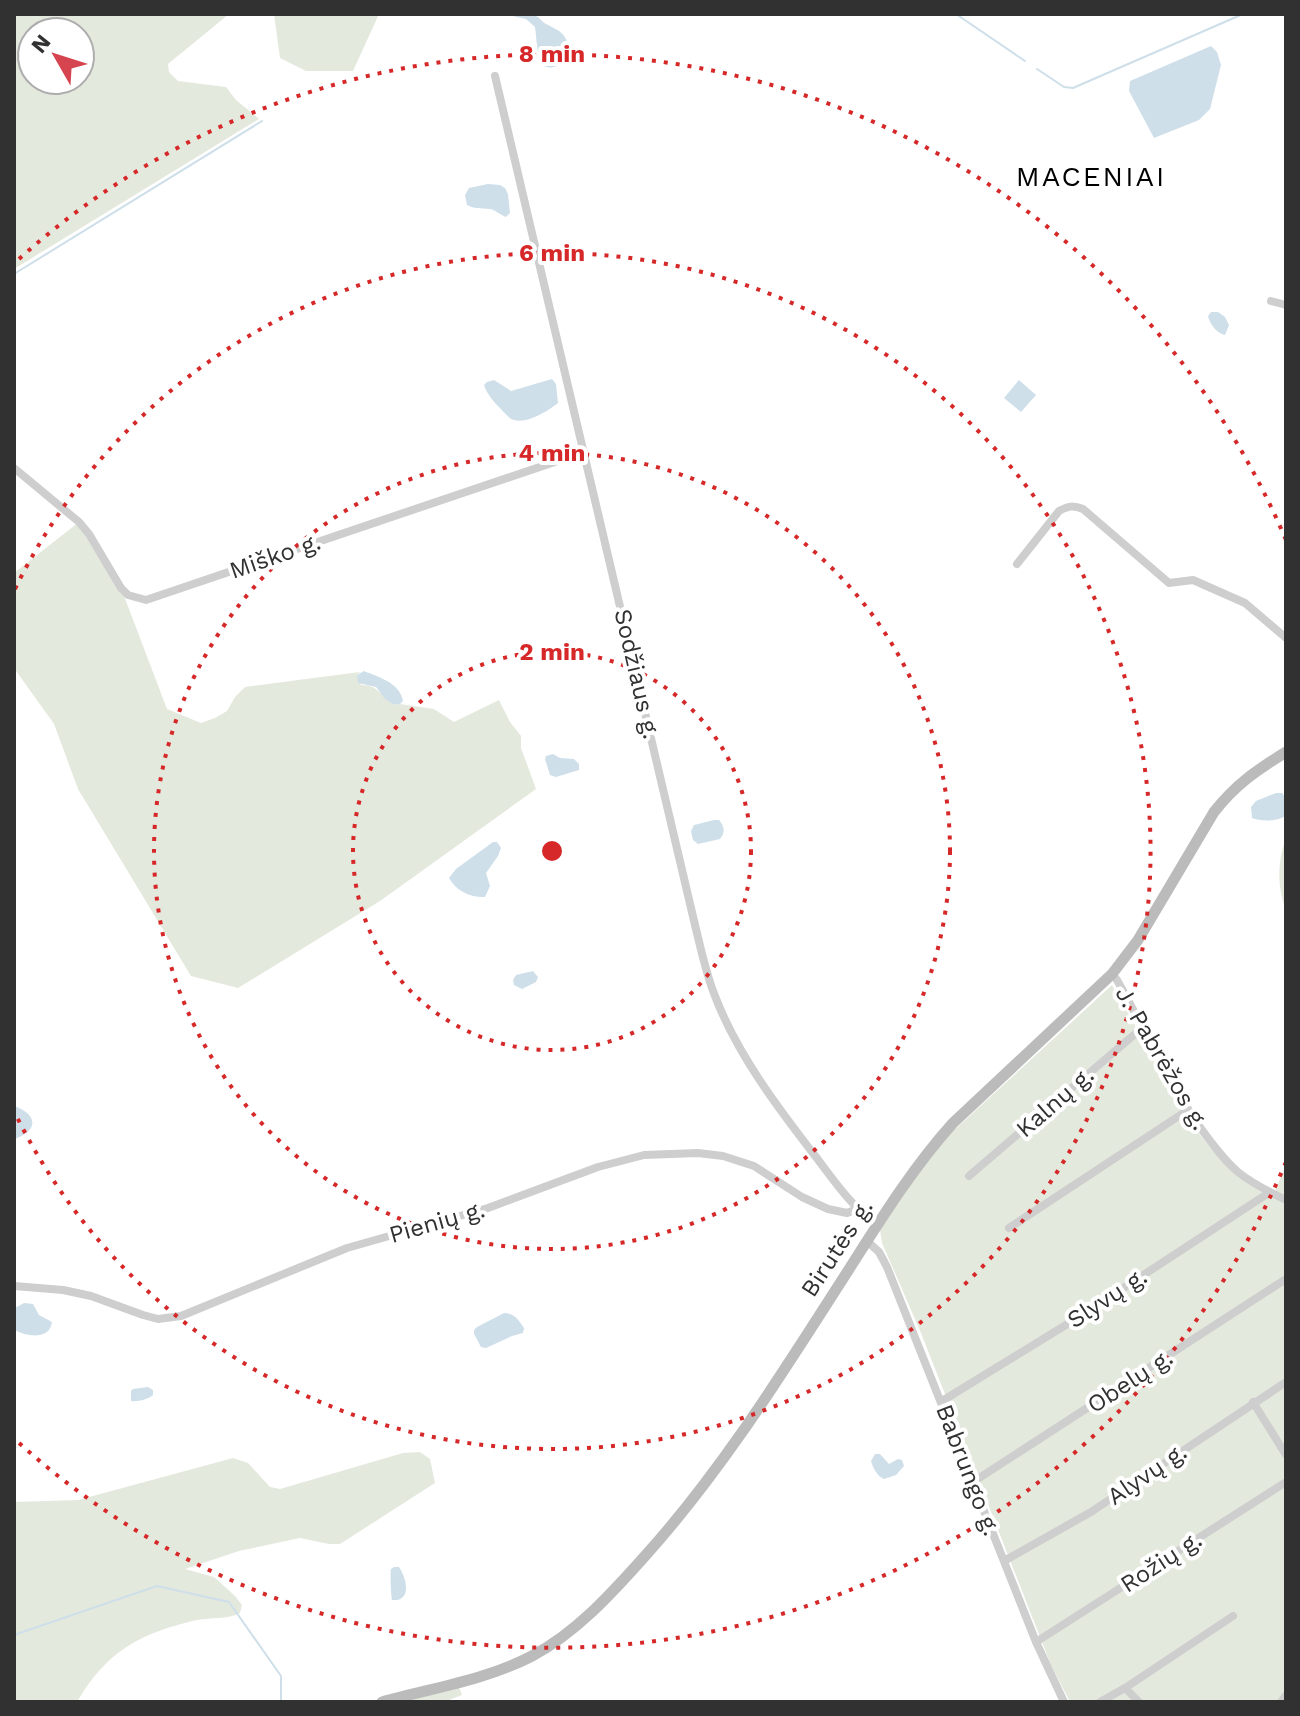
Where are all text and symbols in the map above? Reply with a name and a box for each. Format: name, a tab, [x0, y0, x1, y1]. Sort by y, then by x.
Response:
north arrow	[16, 16, 96, 96]
text: N	[26, 30, 56, 58]
text: 8 min	[519, 40, 585, 68]
district label: MACENIAI	[1016, 160, 1166, 193]
text: 6 min	[519, 239, 585, 267]
text: 4 min	[519, 439, 585, 467]
street label: Miško g.	[226, 527, 324, 585]
street label: Sodžiaus g.	[608, 606, 666, 742]
text: 2 min	[519, 638, 585, 666]
centre of rings	[538, 837, 566, 865]
street label: J. Pabrėžos g.	[1110, 981, 1214, 1135]
street label: Kalnų g.	[1011, 1061, 1099, 1143]
street label: Birutės g.	[795, 1194, 879, 1302]
street label: Pienių g.	[386, 1195, 488, 1249]
street label: Slyvų g.	[1062, 1262, 1152, 1334]
street label: Obelų g.	[1082, 1343, 1178, 1419]
street label: Babrungo g.	[930, 1400, 1006, 1540]
street label: Alyvų g.	[1102, 1437, 1192, 1511]
street label: Rožių g.	[1115, 1525, 1207, 1599]

